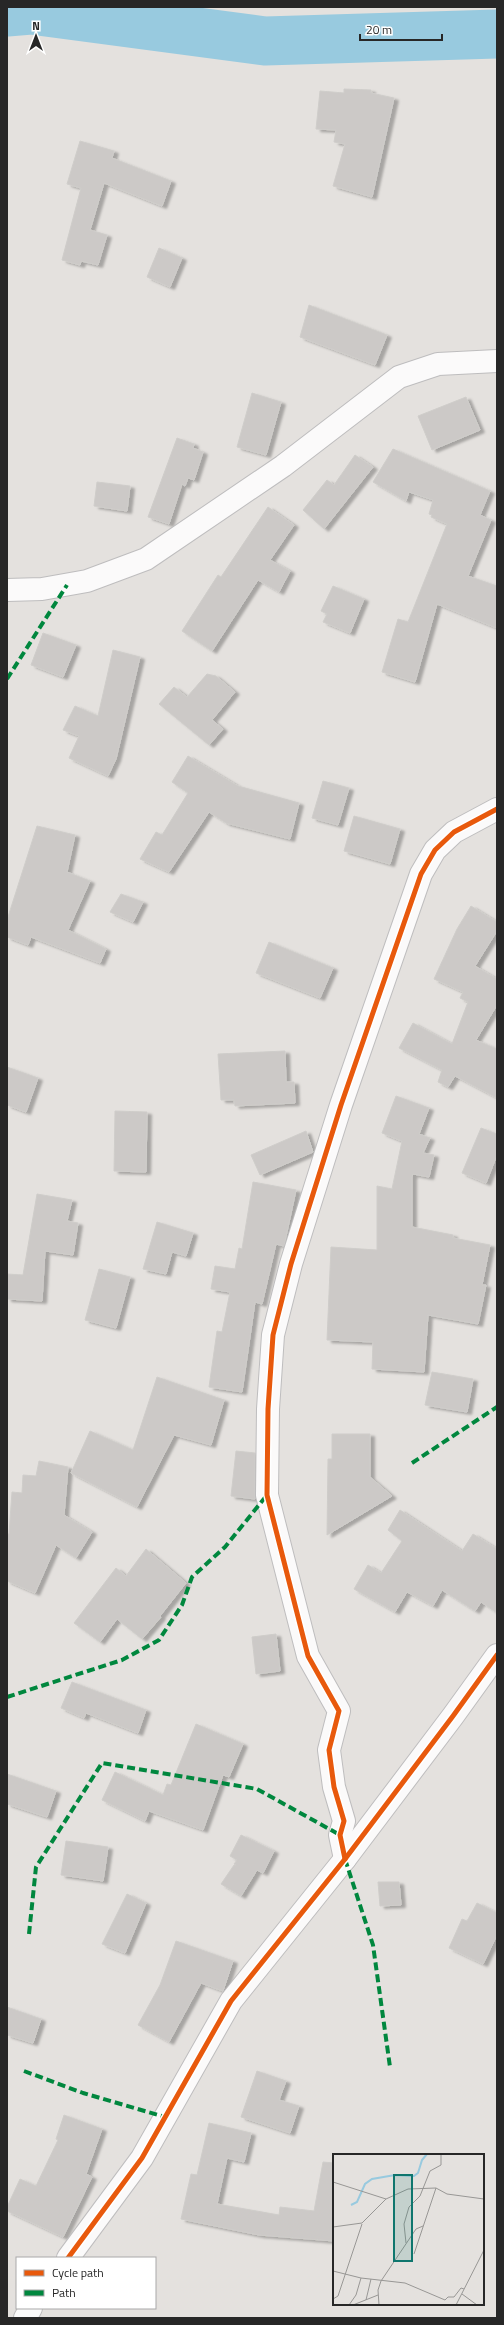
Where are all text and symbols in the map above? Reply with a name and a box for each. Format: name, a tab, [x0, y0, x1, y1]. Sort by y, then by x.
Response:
north arrow	[16, 16, 56, 56]
scale bar	[360, 16, 442, 42]
text: N	[32, 18, 40, 34]
text: 20 m	[366, 20, 392, 39]
inset map	[333, 2154, 484, 2305]
legend	[16, 2257, 156, 2309]
text: Cycle path	[52, 2263, 104, 2282]
text: Path	[52, 2283, 76, 2302]

